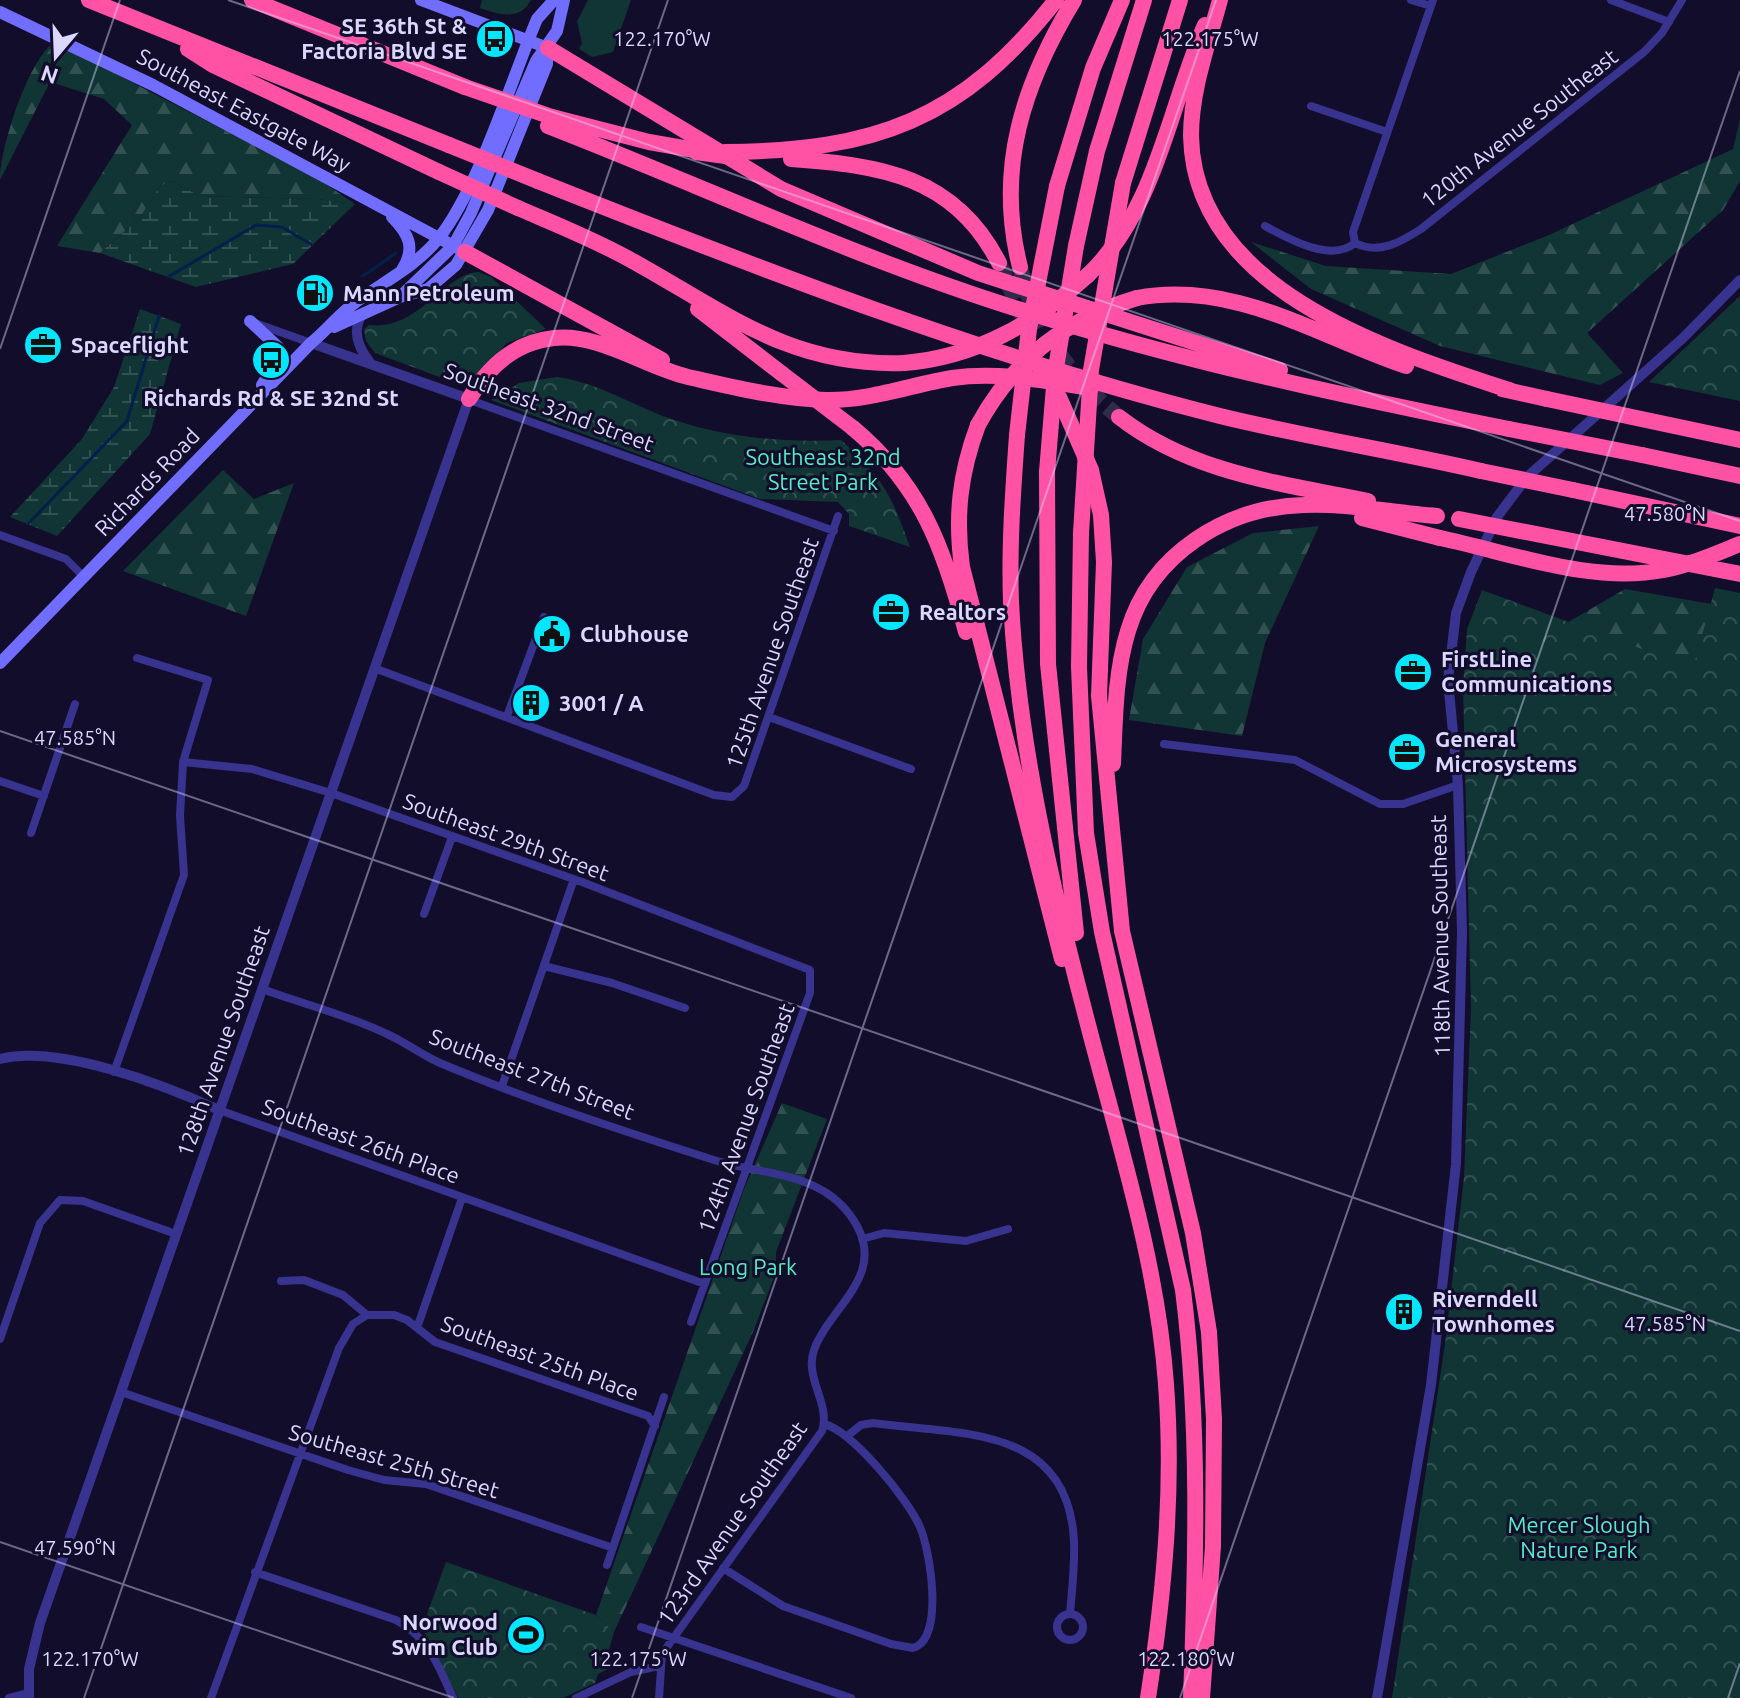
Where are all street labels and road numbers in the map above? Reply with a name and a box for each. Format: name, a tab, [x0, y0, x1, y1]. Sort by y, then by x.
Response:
street label: Southeast Eastgate Way	[133, 43, 356, 177]
street label: 120th Avenue Southeast	[1415, 43, 1622, 212]
street label: Southeast 32nd Street	[441, 357, 658, 456]
street label: Richards Road	[89, 423, 204, 541]
street label: 125th Avenue Southeast	[720, 534, 823, 772]
street label: Southeast 29th Street	[400, 788, 613, 886]
street label: 118th Avenue Southeast	[1425, 814, 1454, 1057]
street label: 128th Avenue Southeast	[171, 922, 274, 1160]
street label: 124th Avenue Southeast	[692, 999, 799, 1236]
street label: Southeast 27th Street	[426, 1023, 638, 1124]
street label: Southeast 26th Place	[259, 1093, 463, 1188]
street label: Southeast 25th Place	[438, 1310, 642, 1405]
street label: 123rd Avenue Southeast	[652, 1416, 812, 1629]
street label: Southeast 25th Street	[286, 1419, 502, 1503]

